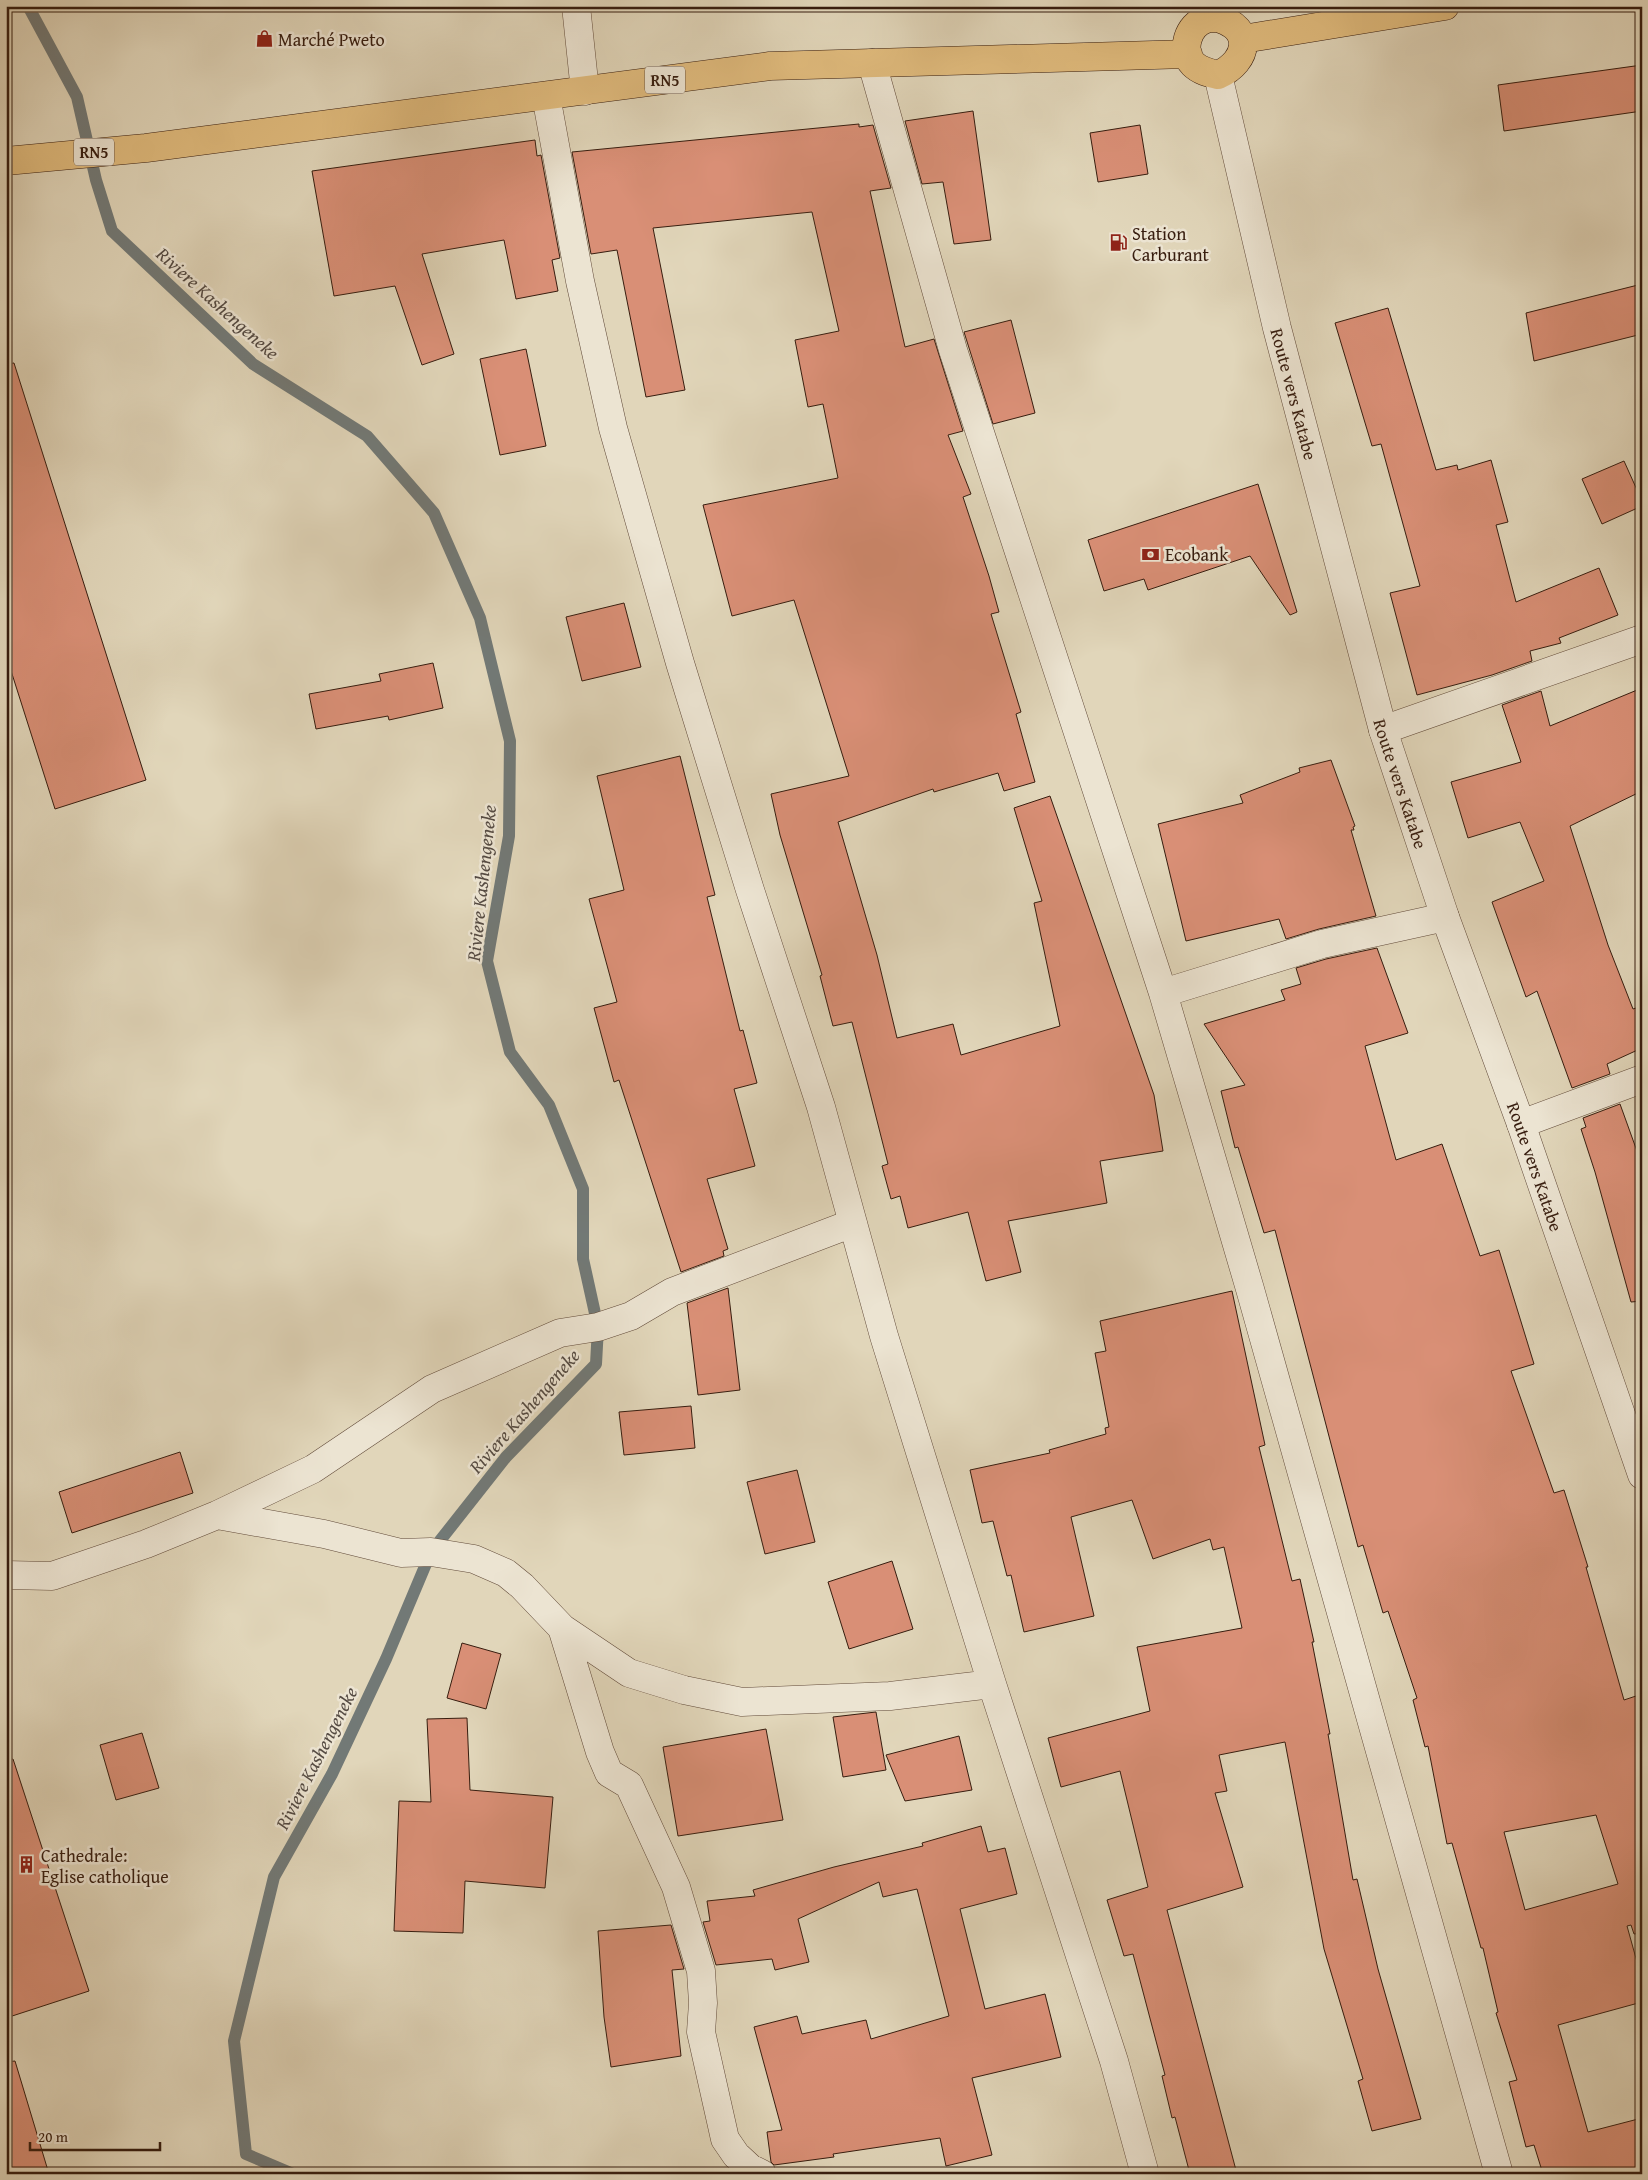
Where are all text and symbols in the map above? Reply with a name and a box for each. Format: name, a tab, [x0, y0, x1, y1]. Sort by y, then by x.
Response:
place label: Marché Pweto	[278, 26, 385, 53]
shop icon: Marché Pweto	[254, 29, 274, 49]
road number: RN5	[645, 66, 685, 94]
road number: RN5	[74, 138, 114, 166]
place label: Station Carburant	[1132, 220, 1210, 268]
fuel station icon: Station Carburant	[1108, 233, 1128, 253]
water label: Riviere Kashengeneke	[150, 239, 286, 366]
street label: Route vers Katabe	[1264, 325, 1325, 463]
place label: Ecobank	[1165, 541, 1229, 568]
bank icon: Ecobank	[1141, 544, 1161, 564]
street label: Route vers Katabe	[1367, 716, 1435, 852]
water label: Riviere Kashengeneke	[459, 803, 503, 964]
street label: Route vers Katabe	[1500, 1098, 1570, 1235]
water label: Riviere Kashengeneke	[461, 1342, 586, 1480]
water label: Riviere Kashengeneke	[267, 1681, 364, 1835]
place label: Cathedrale: Eglise catholique	[41, 1842, 169, 1890]
building icon: Cathedrale: Eglise catholique	[17, 1855, 37, 1875]
scale bar	[30, 2120, 160, 2152]
text: 20 m	[38, 2126, 69, 2147]

